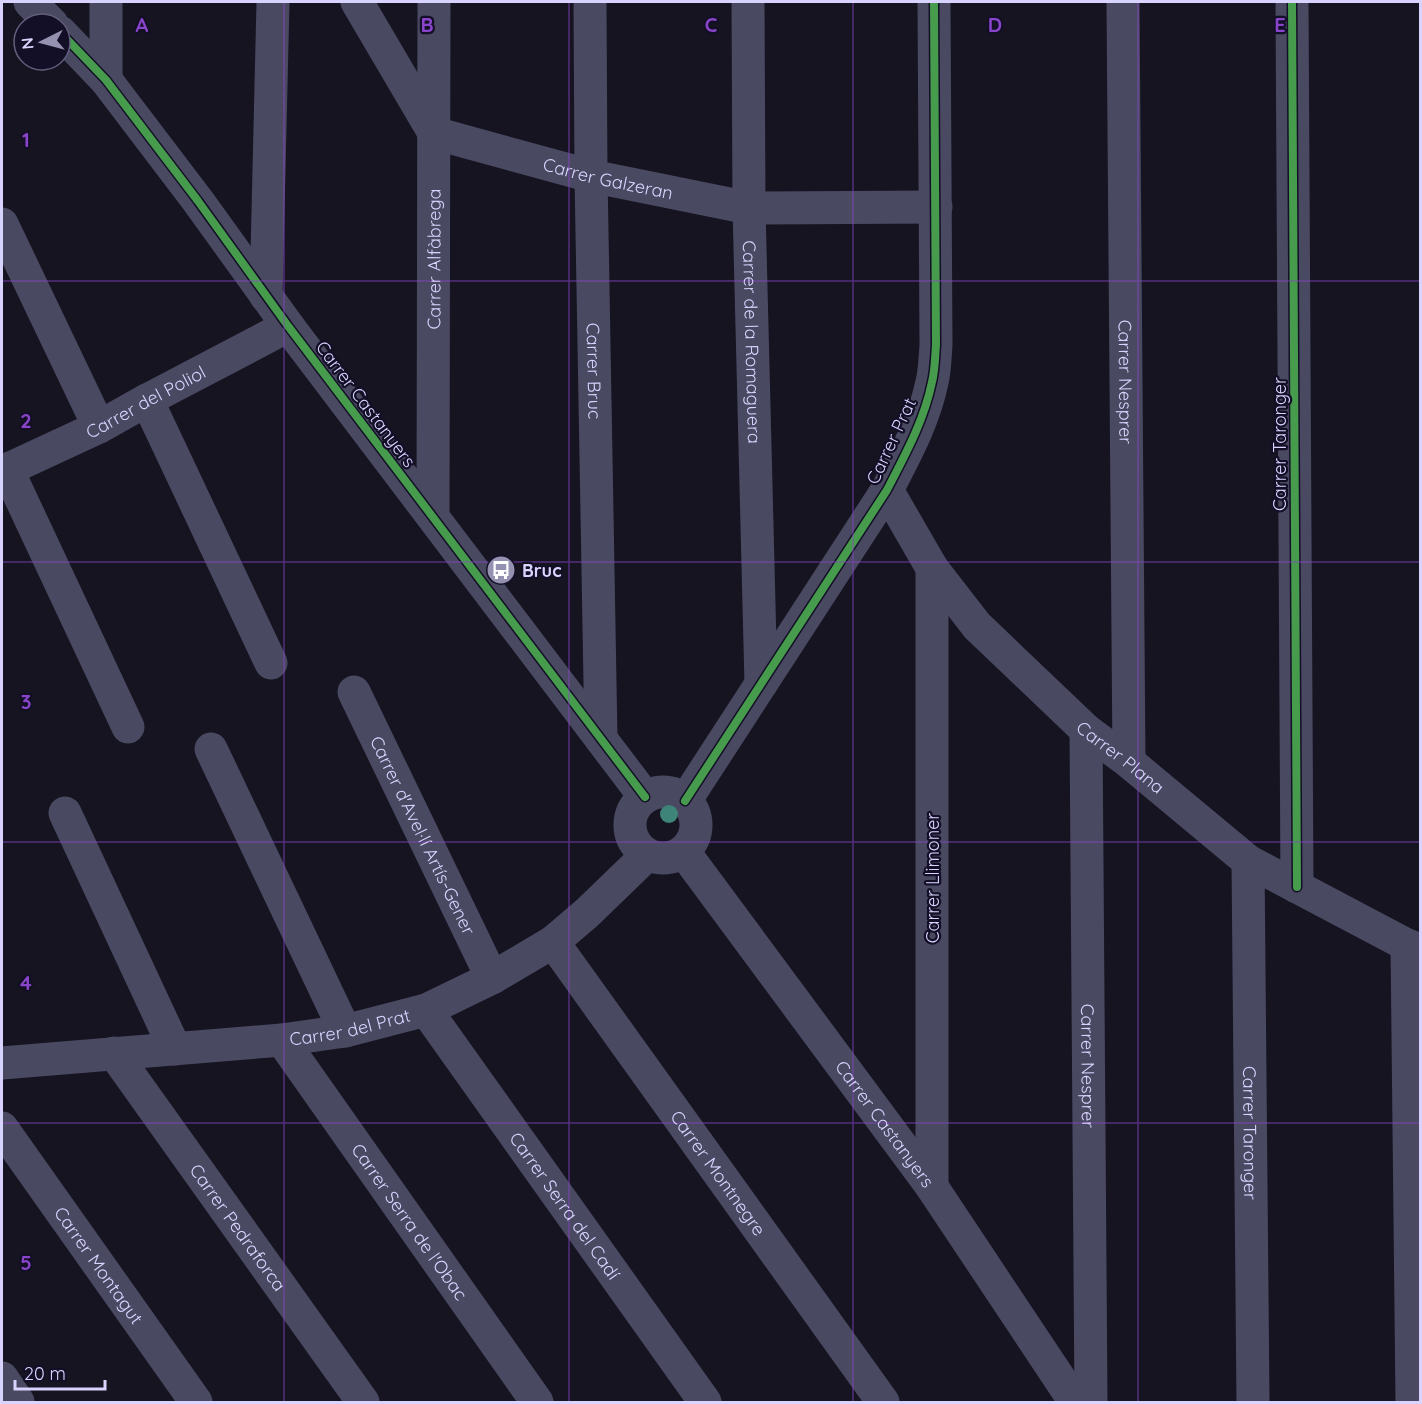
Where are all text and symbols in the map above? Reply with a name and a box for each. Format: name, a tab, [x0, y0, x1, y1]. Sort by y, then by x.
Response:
north arrow	[12, 12, 72, 72]
text: A	[136, 12, 149, 37]
text: B	[420, 12, 434, 37]
text: C	[705, 12, 718, 37]
text: D	[988, 12, 1002, 37]
text: E	[1274, 12, 1286, 37]
text: N	[17, 37, 38, 50]
text: 1	[22, 127, 30, 152]
street label: Carrer Galzeran	[541, 152, 675, 204]
street label: Carrer Alfàbrega	[422, 188, 445, 330]
street label: Carrer de la Romaguera	[738, 240, 766, 444]
street label: Carrer Nesprer	[1114, 320, 1138, 444]
street label: Carrer Bruc	[582, 323, 607, 419]
street label: Carrer Castanyers	[311, 336, 421, 472]
street label: Carrer del Poliol	[82, 360, 209, 443]
street label: Carrer Taronger	[1268, 377, 1291, 511]
street label: Carrer Prat	[861, 394, 921, 488]
text: 2	[20, 408, 32, 433]
bus stop icon: Bruc	[485, 554, 517, 586]
place label: Bruc	[522, 559, 562, 582]
text: 3	[21, 689, 31, 714]
street label: Carrer Plana	[1072, 716, 1169, 798]
street label: Carrer d'Avel·lí Artís-Gener	[365, 732, 481, 939]
street label: Carrer Llimoner	[921, 813, 944, 943]
text: 4	[20, 970, 32, 995]
street label: Carrer del Prat	[288, 1003, 413, 1050]
street label: Carrer Nesprer	[1077, 1004, 1100, 1128]
street label: Carrer Castanyers	[831, 1056, 940, 1192]
street label: Carrer Taronger	[1238, 1066, 1263, 1200]
street label: Carrer Montnegre	[666, 1106, 771, 1240]
street label: Carrer Serra del Cadí	[505, 1127, 626, 1284]
street label: Carrer Serra de l'Obac	[347, 1139, 473, 1304]
street label: Carrer Pedraforca	[185, 1159, 291, 1295]
street label: Carrer Montagut	[50, 1202, 149, 1328]
text: 5	[20, 1250, 32, 1275]
scale bar	[15, 1353, 105, 1391]
text: 20 m	[24, 1362, 66, 1385]

